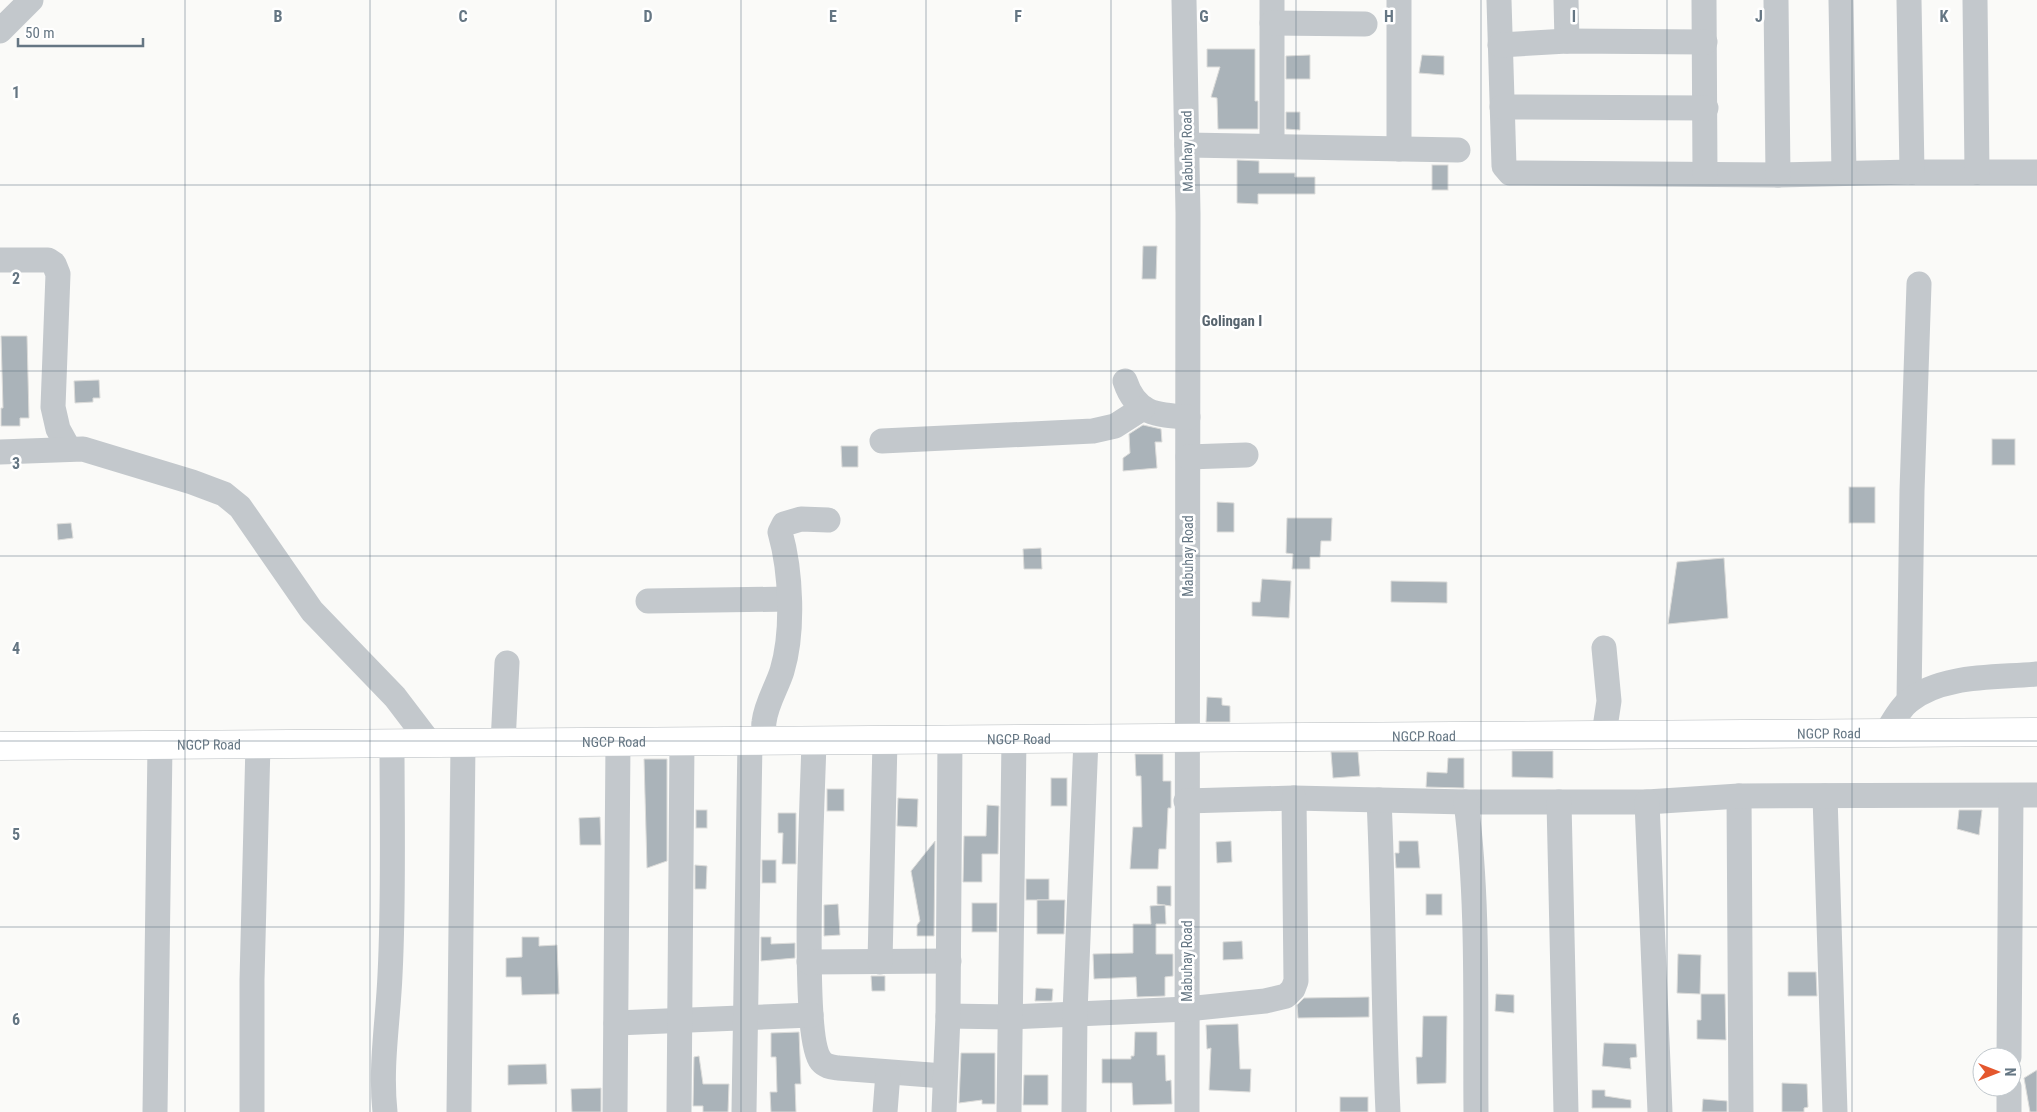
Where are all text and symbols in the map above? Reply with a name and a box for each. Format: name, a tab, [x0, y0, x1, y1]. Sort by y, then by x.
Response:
text: B	[274, 7, 283, 26]
text: C	[458, 7, 468, 26]
text: D	[643, 7, 653, 26]
text: E	[829, 7, 837, 26]
text: F	[1014, 7, 1022, 26]
text: G	[1199, 7, 1209, 26]
text: H	[1384, 7, 1394, 26]
text: I	[1572, 7, 1576, 26]
text: J	[1755, 7, 1763, 26]
text: K	[1940, 7, 1949, 26]
scale bar	[18, 15, 142, 47]
text: 50 m	[25, 24, 55, 42]
text: 1	[12, 83, 20, 102]
street label: Mabuhay Road	[1178, 110, 1196, 192]
text: 2	[12, 269, 20, 288]
district label: Golingan I	[1202, 312, 1262, 330]
text: 3	[12, 454, 20, 473]
street label: Mabuhay Road	[1180, 515, 1196, 597]
text: 4	[12, 639, 20, 658]
street label: NGCP Road	[1797, 725, 1861, 742]
street label: NGCP Road	[1392, 728, 1456, 744]
street label: NGCP Road	[987, 731, 1051, 747]
street label: NGCP Road	[582, 734, 646, 750]
street label: NGCP Road	[177, 736, 241, 753]
text: 5	[12, 825, 20, 844]
street label: Mabuhay Road	[1179, 920, 1195, 1002]
text: 6	[12, 1010, 20, 1029]
north arrow	[1972, 1047, 2022, 1097]
text: N	[2002, 1068, 2018, 1076]

